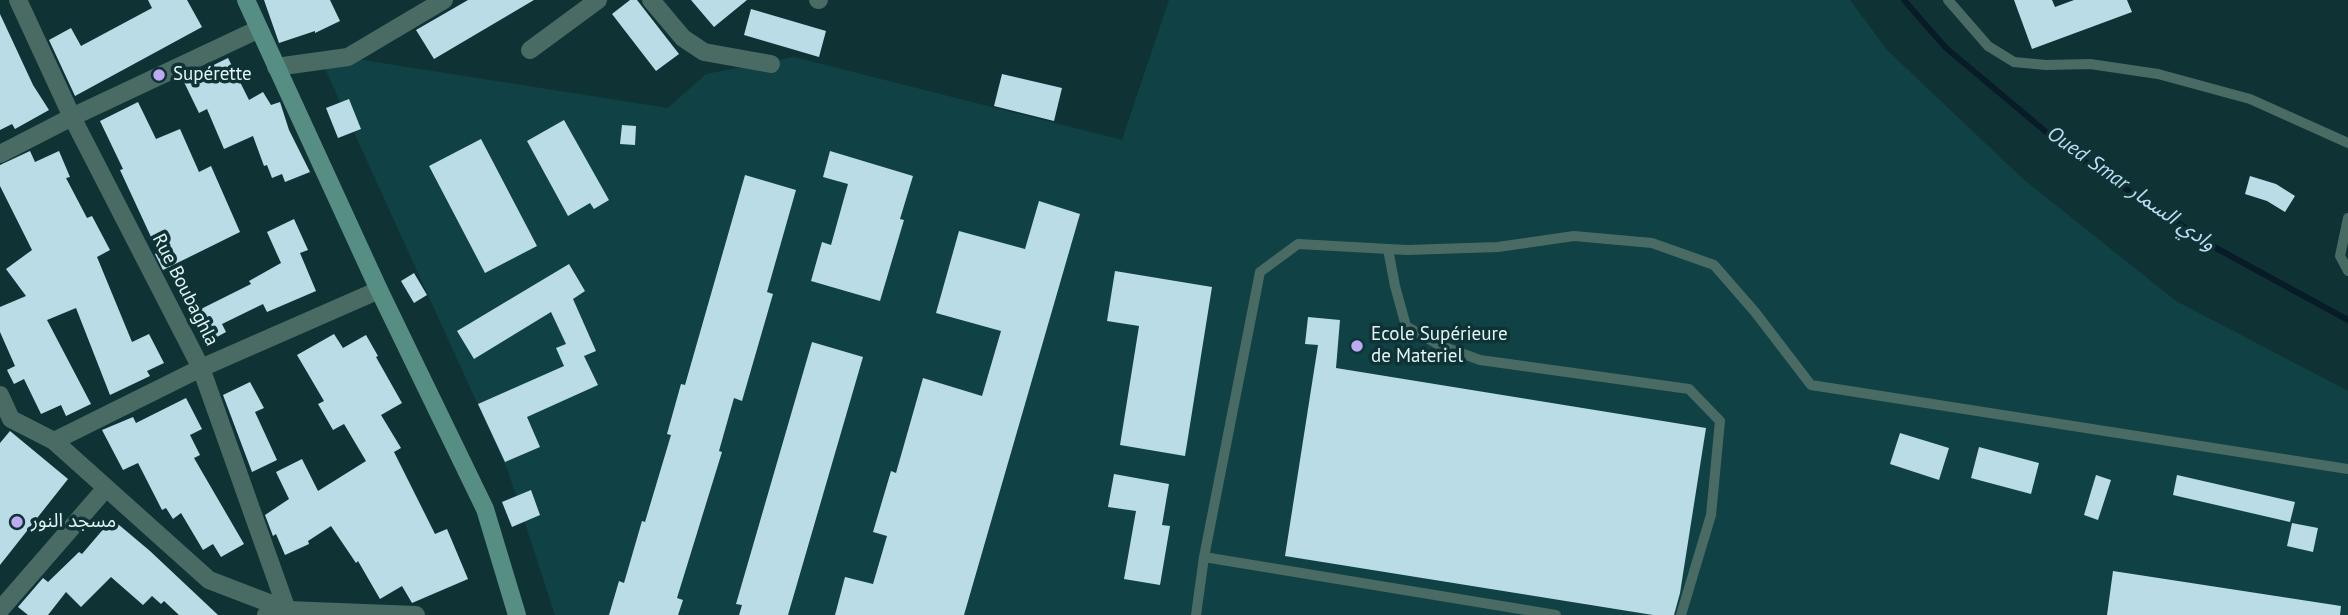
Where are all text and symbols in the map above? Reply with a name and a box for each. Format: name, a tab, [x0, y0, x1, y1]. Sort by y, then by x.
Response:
place label: Supérette	[173, 64, 252, 86]
marker: Supérette	[151, 67, 167, 83]
water label: Oued Smar وادي السمار	[2042, 121, 2220, 257]
street label: Rue Boubaghla	[147, 230, 223, 350]
place label: Ecole Supérieure de Materiel	[1371, 324, 1508, 368]
marker: Ecole Supérieure de Materiel	[1349, 338, 1365, 354]
place label: مسجد النور	[31, 511, 116, 533]
marker: مسجد النور	[9, 514, 25, 530]

